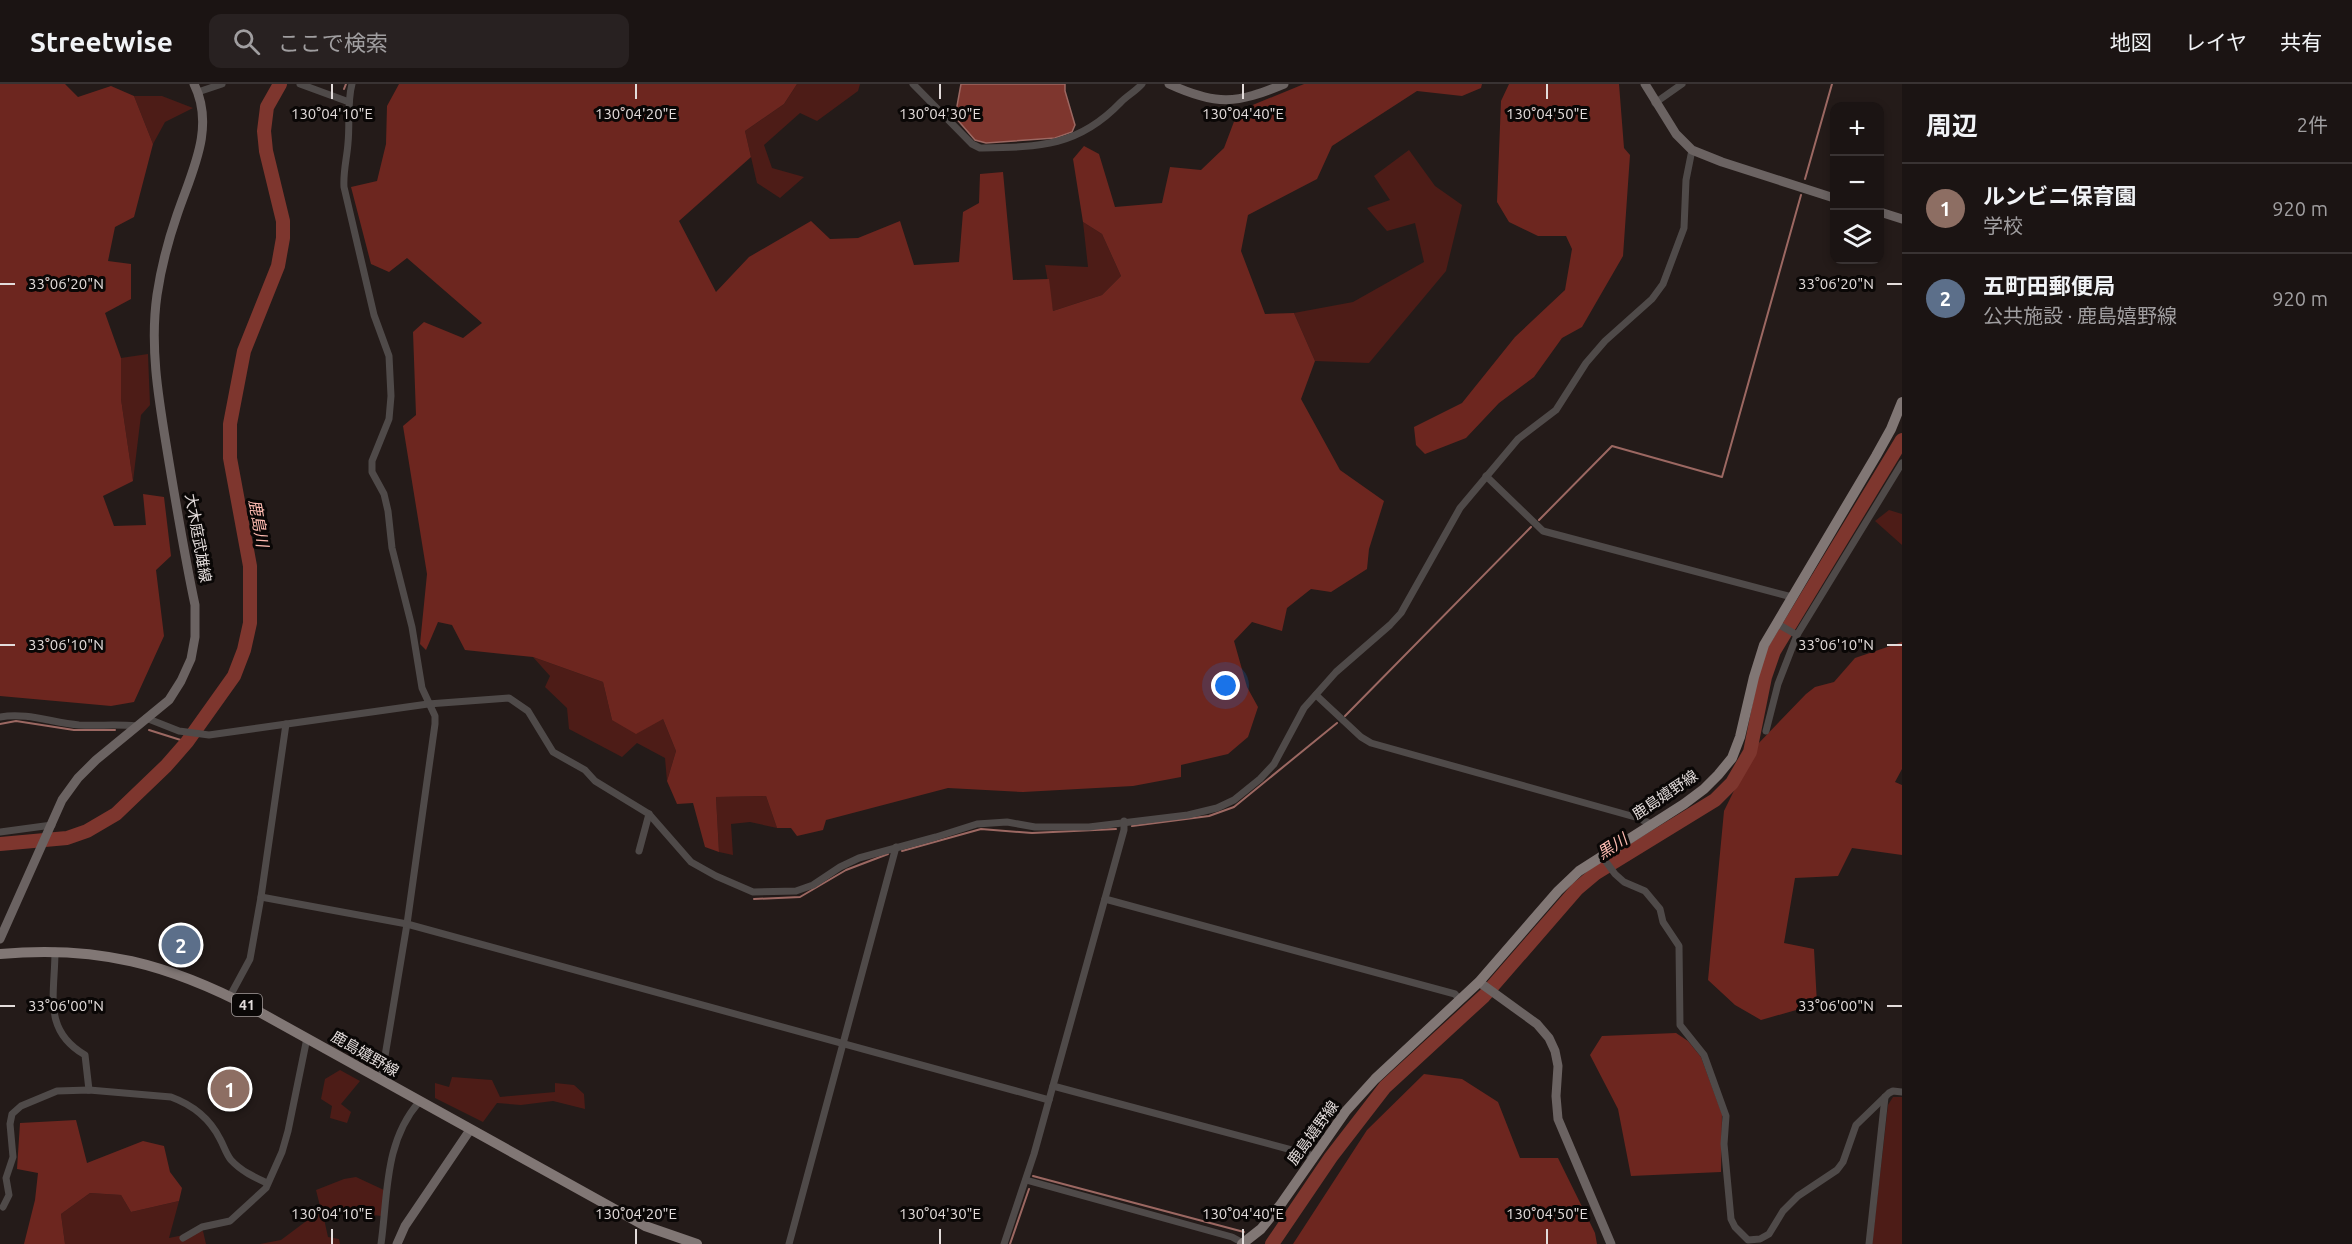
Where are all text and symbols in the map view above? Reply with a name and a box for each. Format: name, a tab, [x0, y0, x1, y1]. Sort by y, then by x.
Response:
search box	[209, 14, 629, 68]
icon: search	[230, 25, 263, 58]
text: Streetwise	[30, 26, 173, 57]
text: ここで検索	[278, 30, 388, 55]
text: 地図	[2110, 30, 2152, 54]
text: レイヤ	[2185, 30, 2247, 54]
text: 共有	[2280, 30, 2322, 54]
map controls	[1830, 102, 1884, 264]
button: +	[1830, 102, 1884, 156]
text: 130°04'10"E	[291, 105, 373, 122]
text: 130°04'20"E	[595, 105, 677, 122]
text: 130°04'30"E	[899, 105, 981, 122]
text: 130°04'40"E	[1202, 105, 1284, 122]
text: 130°04'50"E	[1506, 105, 1588, 122]
text: 周辺	[1926, 111, 1978, 140]
text: 2件	[2297, 113, 2328, 136]
button: −	[1830, 156, 1884, 210]
text: ルンビニ保育園	[1983, 183, 2137, 208]
text: 1	[1940, 197, 1951, 220]
text: 920 m	[2272, 197, 2328, 220]
button: layers	[1830, 210, 1884, 264]
text: 学校	[1983, 214, 2023, 237]
text: 五町田郵便局	[1983, 273, 2115, 298]
text: 33°06'20"N	[28, 275, 104, 292]
text: 33°06'20"N	[1798, 275, 1874, 292]
text: 2	[1940, 287, 1951, 310]
text: 920 m	[2272, 287, 2328, 310]
text: 公共施設 · 鹿島嬉野線	[1983, 304, 2177, 327]
street label: 大木庭武雄線	[182, 492, 215, 584]
water label: 鹿島川	[246, 498, 272, 550]
text: 33°06'10"N	[28, 636, 104, 653]
text: 33°06'10"N	[1798, 636, 1874, 653]
your location	[1211, 671, 1240, 700]
street label: 鹿島嬉野線	[1629, 767, 1701, 823]
water label: 黒川	[1594, 829, 1632, 862]
pin: 2	[162, 922, 201, 968]
road number: 41	[232, 994, 262, 1016]
text: 33°06'00"N	[28, 997, 104, 1014]
text: 33°06'00"N	[1798, 997, 1874, 1014]
street label: 鹿島嬉野線	[329, 1027, 402, 1080]
pin: 1	[210, 1066, 250, 1112]
street label: 鹿島嬉野線	[1284, 1097, 1342, 1168]
text: 130°04'10"E	[291, 1205, 373, 1222]
text: 130°04'20"E	[595, 1205, 677, 1222]
text: 130°04'30"E	[899, 1205, 981, 1222]
text: 130°04'40"E	[1202, 1205, 1284, 1222]
text: 130°04'50"E	[1506, 1205, 1588, 1222]

